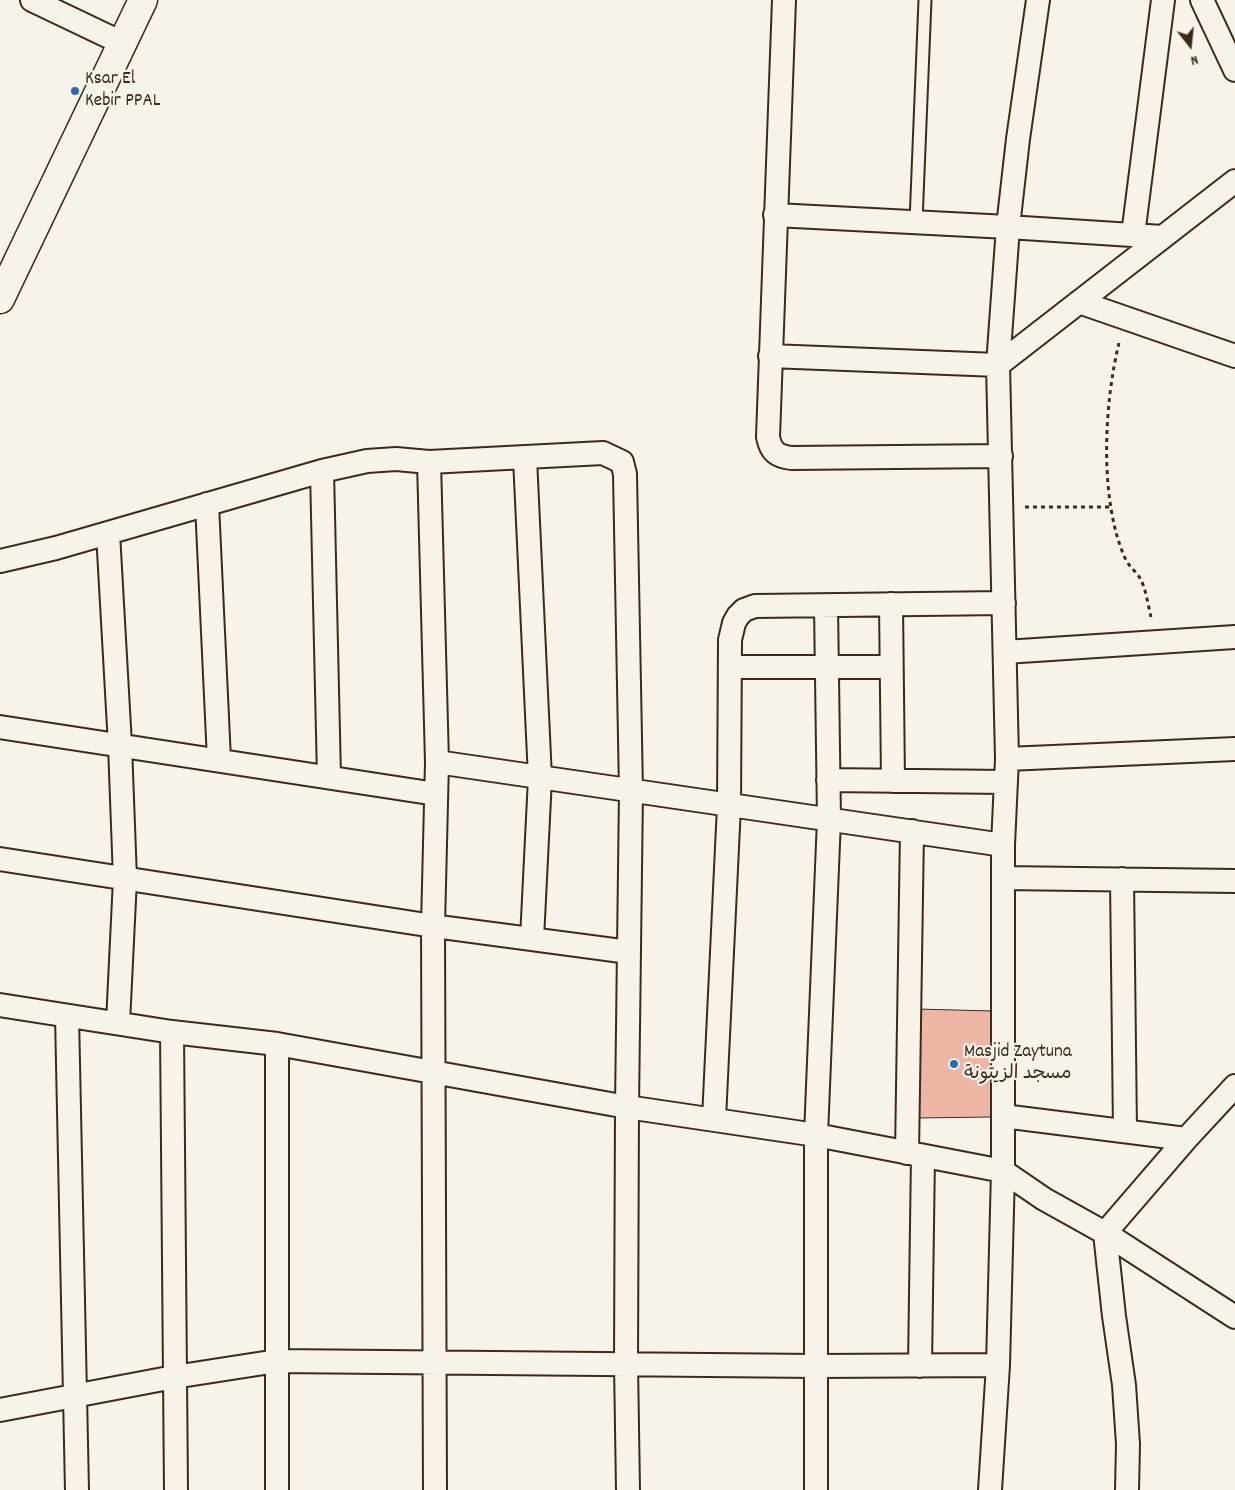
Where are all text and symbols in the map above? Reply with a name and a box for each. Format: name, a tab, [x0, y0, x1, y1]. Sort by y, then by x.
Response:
north arrow	[1165, 20, 1215, 70]
text: N	[1188, 49, 1200, 70]
place label: Ksar El Kebir PPAL	[85, 69, 161, 113]
marker: Ksar El Kebir PPAL	[69, 85, 81, 97]
place label: Masjid Zaytuna مسجد الزيتونة	[964, 1042, 1072, 1086]
marker: Masjid Zaytuna مسجد الزيتونة	[948, 1058, 960, 1070]

